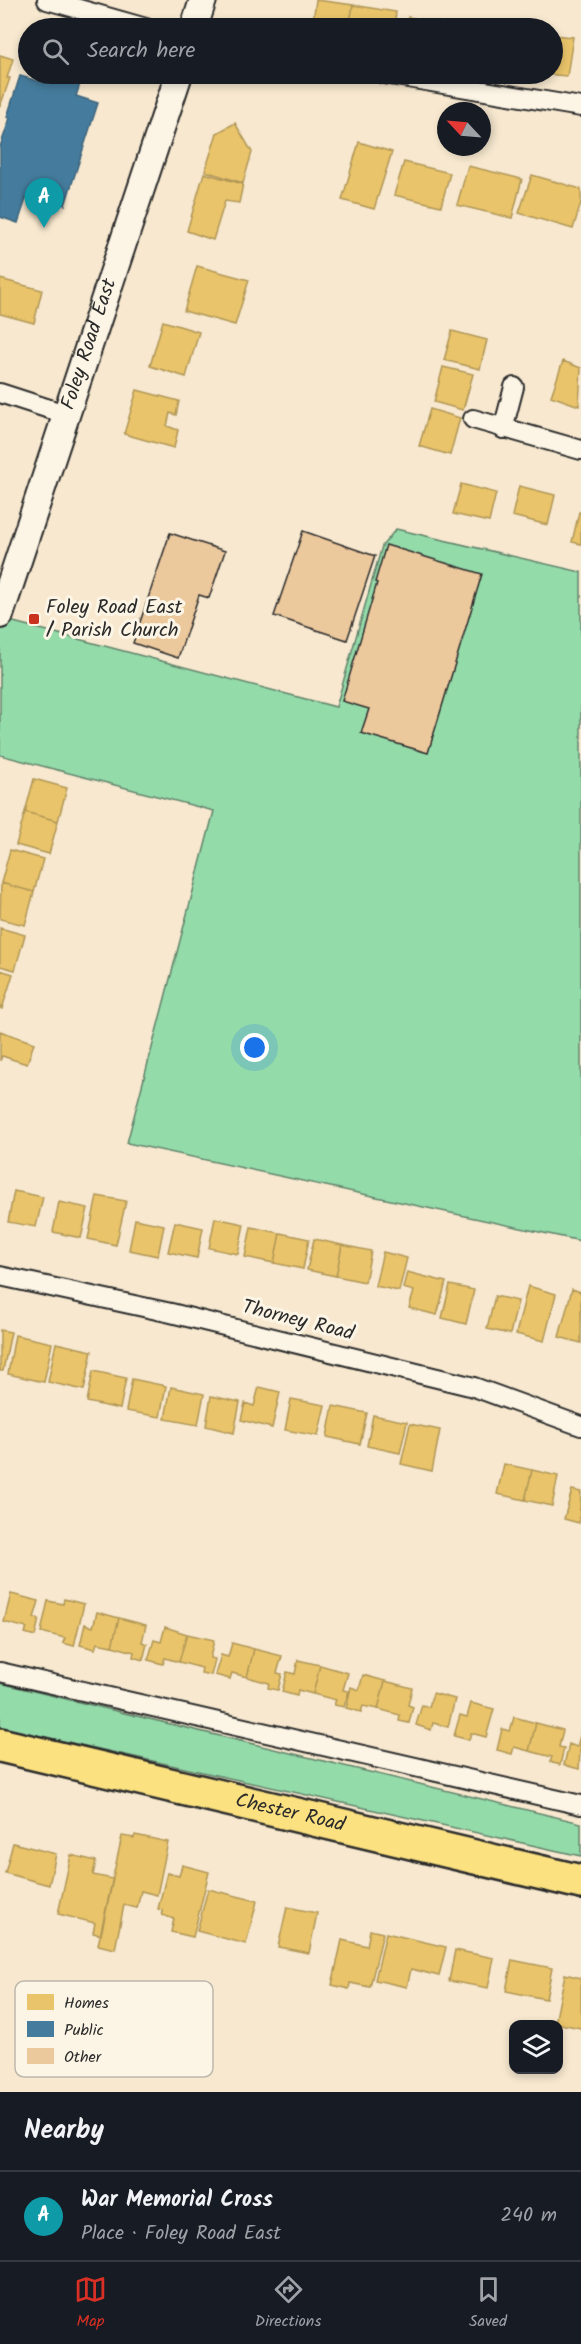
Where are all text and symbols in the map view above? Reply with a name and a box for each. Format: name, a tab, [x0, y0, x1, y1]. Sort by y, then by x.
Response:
search box	[18, 18, 563, 84]
text: Search here	[87, 34, 195, 69]
icon: search	[39, 35, 72, 68]
north arrow	[437, 102, 491, 156]
pin: A	[24, 178, 63, 228]
street label: Foley Road East	[53, 274, 126, 414]
place label: Foley Road East / Parish Church	[46, 592, 183, 647]
marker: Foley Road East / Parish Church	[27, 612, 41, 626]
your location	[240, 1033, 269, 1062]
street label: Thorney Road	[239, 1292, 358, 1351]
street label: Chester Road	[232, 1785, 349, 1842]
legend	[15, 1981, 213, 2077]
text: Homes	[64, 1991, 109, 2016]
text: Public	[64, 2018, 104, 2043]
map controls	[509, 2020, 563, 2074]
button: layers	[509, 2020, 563, 2074]
text: Other	[64, 2045, 103, 2070]
text: Nearby	[24, 2110, 104, 2152]
text: War Memorial Cross	[81, 2183, 273, 2218]
text: A	[37, 2200, 50, 2232]
text: 240 m	[500, 2200, 557, 2232]
text: Place · Foley Road East	[81, 2218, 281, 2250]
tab: Map	[74, 2273, 107, 2334]
tab: Directions	[255, 2273, 321, 2334]
tab: Saved	[469, 2273, 507, 2334]

